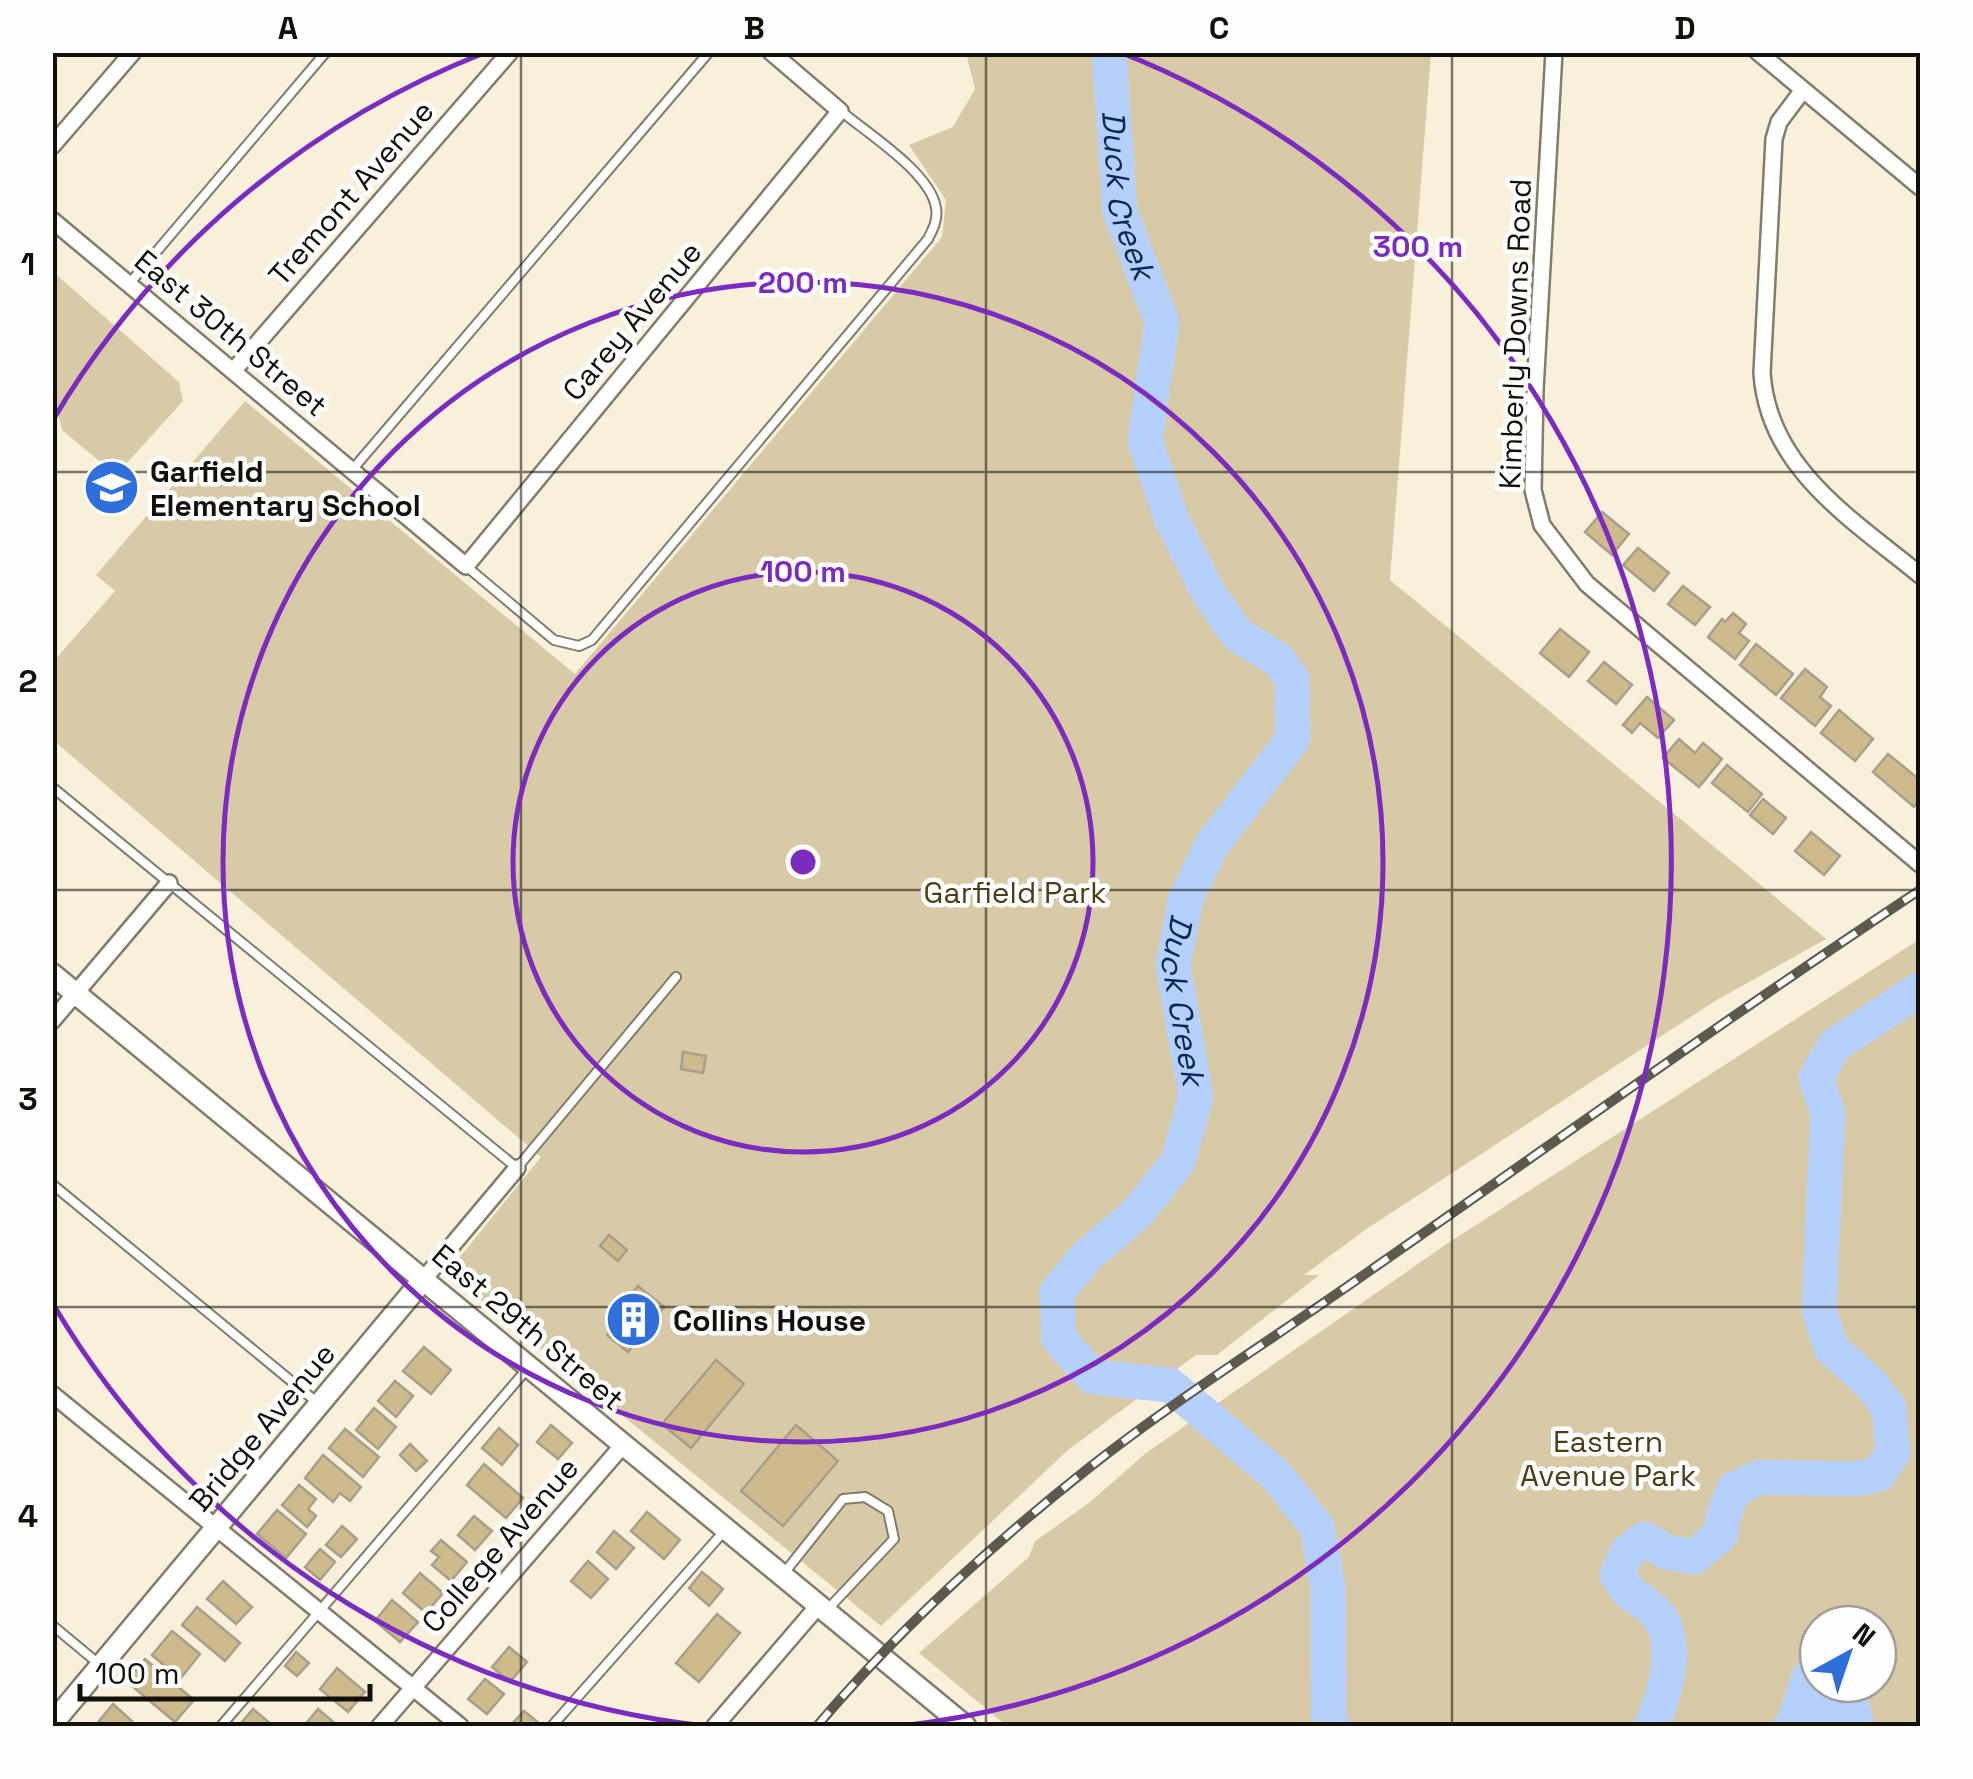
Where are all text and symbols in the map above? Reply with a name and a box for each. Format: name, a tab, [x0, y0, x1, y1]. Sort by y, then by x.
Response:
text: A	[278, 8, 298, 48]
text: B	[743, 8, 765, 48]
text: C	[1209, 8, 1229, 48]
text: D	[1674, 8, 1696, 48]
street label: Tremont Avenue	[260, 92, 442, 294]
water label: Duck Creek	[1093, 109, 1165, 289]
street label: Kimberly Downs Road	[1490, 178, 1540, 490]
text: 300 m	[1373, 227, 1463, 266]
street label: Carey Avenue	[554, 233, 710, 409]
street label: East 30th Street	[127, 241, 335, 425]
text: 1	[21, 244, 35, 284]
text: 200 m	[758, 263, 848, 302]
place label: Garfield Elementary School	[150, 452, 421, 525]
school or university icon: Garfield Elementary School	[81, 458, 141, 518]
text: 100 m	[760, 552, 846, 591]
text: 2	[18, 661, 38, 701]
centre of rings	[785, 844, 821, 880]
park label: Garfield Park	[924, 873, 1106, 912]
water label: Duck Creek	[1151, 911, 1214, 1092]
text: 3	[18, 1079, 38, 1119]
street label: East 29th Street	[424, 1235, 632, 1419]
building icon: Collins House	[604, 1290, 664, 1350]
place label: Collins House	[673, 1301, 866, 1340]
street label: Bridge Avenue	[180, 1335, 344, 1519]
park label: Eastern Avenue Park	[1520, 1422, 1696, 1495]
street label: College Avenue	[413, 1449, 587, 1641]
text: 4	[18, 1496, 38, 1536]
north arrow	[1798, 1604, 1898, 1704]
text: N	[1845, 1615, 1883, 1655]
scale bar	[80, 1639, 370, 1701]
text: 100 m	[95, 1654, 180, 1693]

